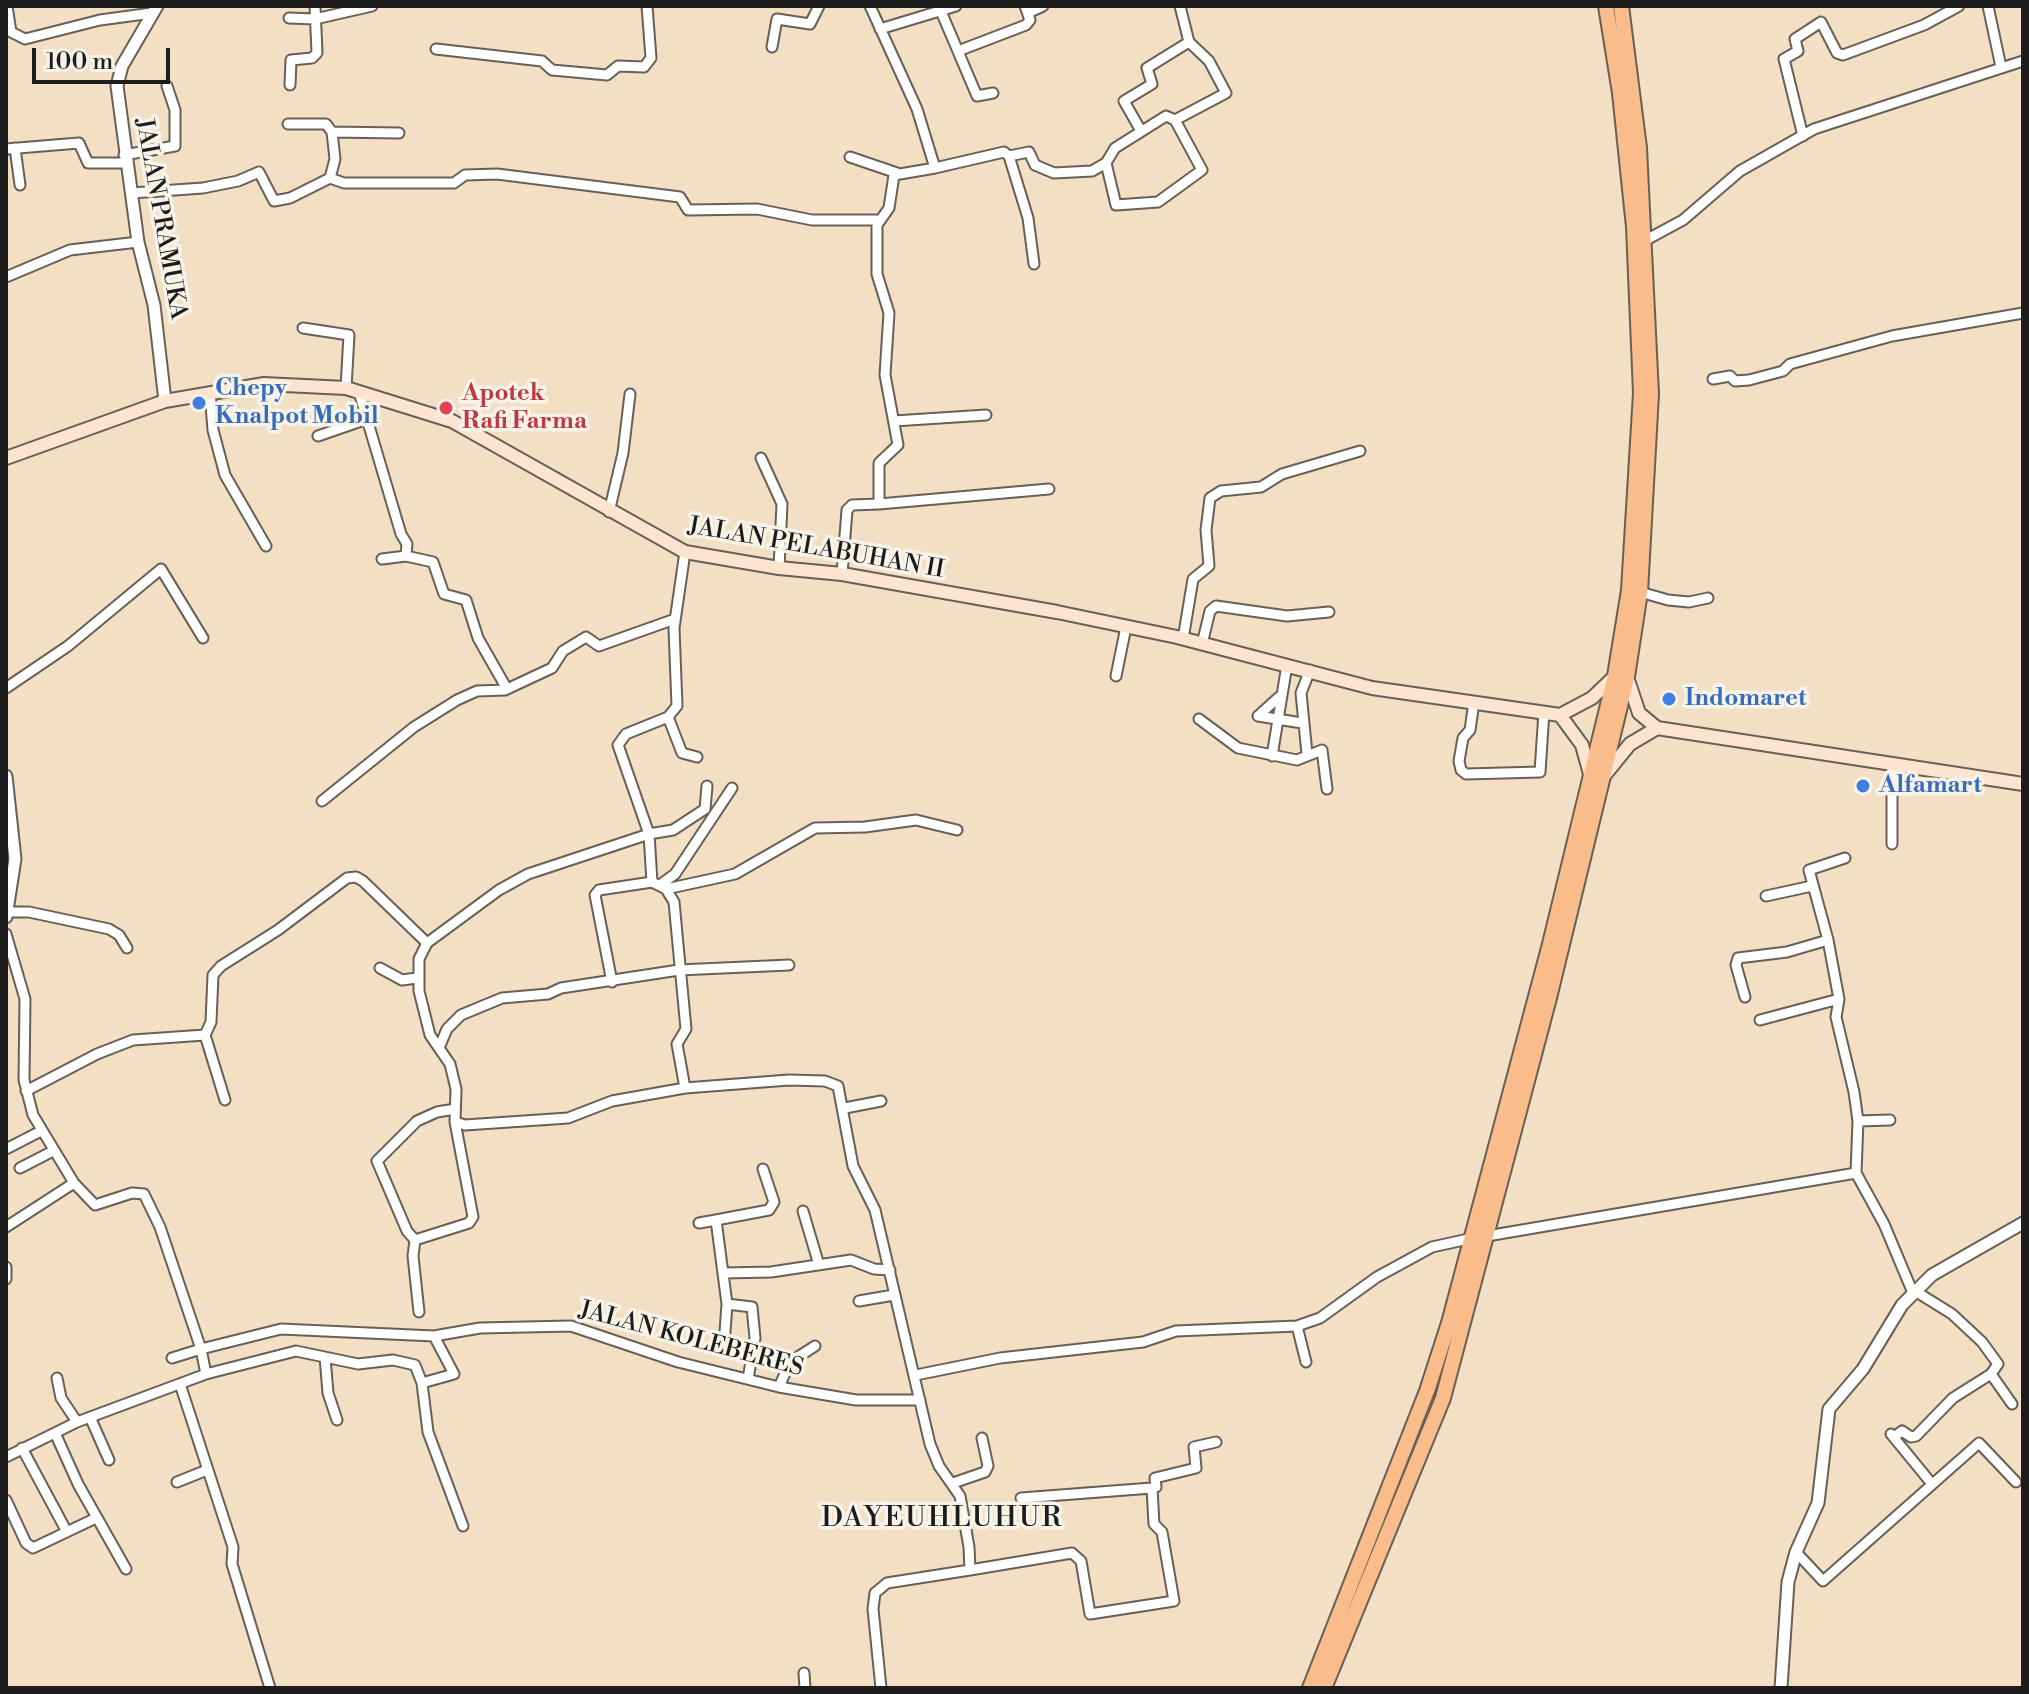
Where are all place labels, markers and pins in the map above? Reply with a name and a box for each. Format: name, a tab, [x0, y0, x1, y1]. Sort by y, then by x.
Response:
place label: Chepy Knalpot Mobil	[215, 375, 379, 431]
place label: Apotek Rafi Farma	[462, 380, 587, 436]
marker: Chepy Knalpot Mobil	[190, 394, 208, 412]
marker: Apotek Rafi Farma	[437, 399, 455, 417]
place label: Indomaret	[1685, 685, 1806, 713]
marker: Indomaret	[1660, 690, 1678, 708]
place label: Alfamart	[1879, 772, 1982, 800]
marker: Alfamart	[1854, 777, 1872, 795]

